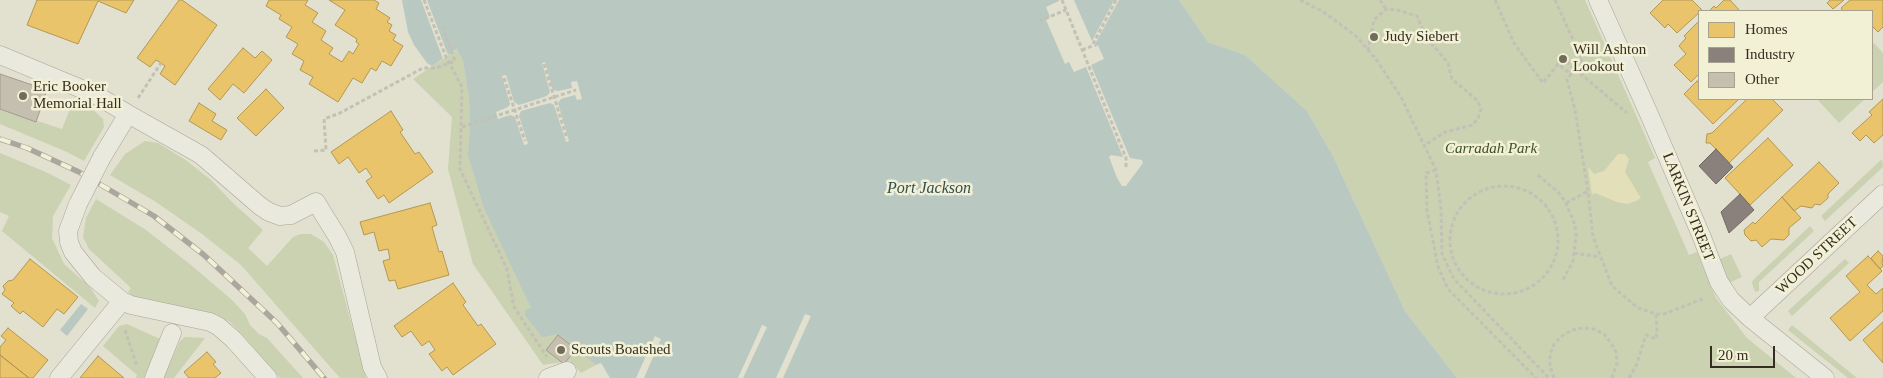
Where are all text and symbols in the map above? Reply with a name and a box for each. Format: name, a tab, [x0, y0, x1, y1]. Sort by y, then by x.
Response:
legend	[1698, 10, 1873, 100]
text: Homes	[1745, 21, 1788, 37]
place label: Judy Siebert	[1384, 28, 1459, 46]
marker: Judy Siebert	[1368, 31, 1380, 43]
place label: Will Ashton Lookout	[1573, 41, 1646, 76]
text: Industry	[1745, 46, 1795, 62]
marker: Will Ashton Lookout	[1557, 53, 1569, 65]
text: Other	[1745, 71, 1779, 87]
place label: Eric Booker Memorial Hall	[33, 78, 122, 113]
marker: Eric Booker Memorial Hall	[17, 90, 29, 102]
park label: Carradah Park	[1445, 140, 1537, 158]
street label: LARKIN STREET	[1658, 150, 1718, 264]
water label: Port Jackson	[887, 179, 971, 199]
street label: WOOD STREET	[1772, 213, 1862, 299]
scale bar	[1713, 336, 1778, 368]
place label: Scouts Boatshed	[571, 341, 671, 359]
marker: Scouts Boatshed	[555, 344, 567, 356]
text: 20 m	[1718, 347, 1748, 363]

